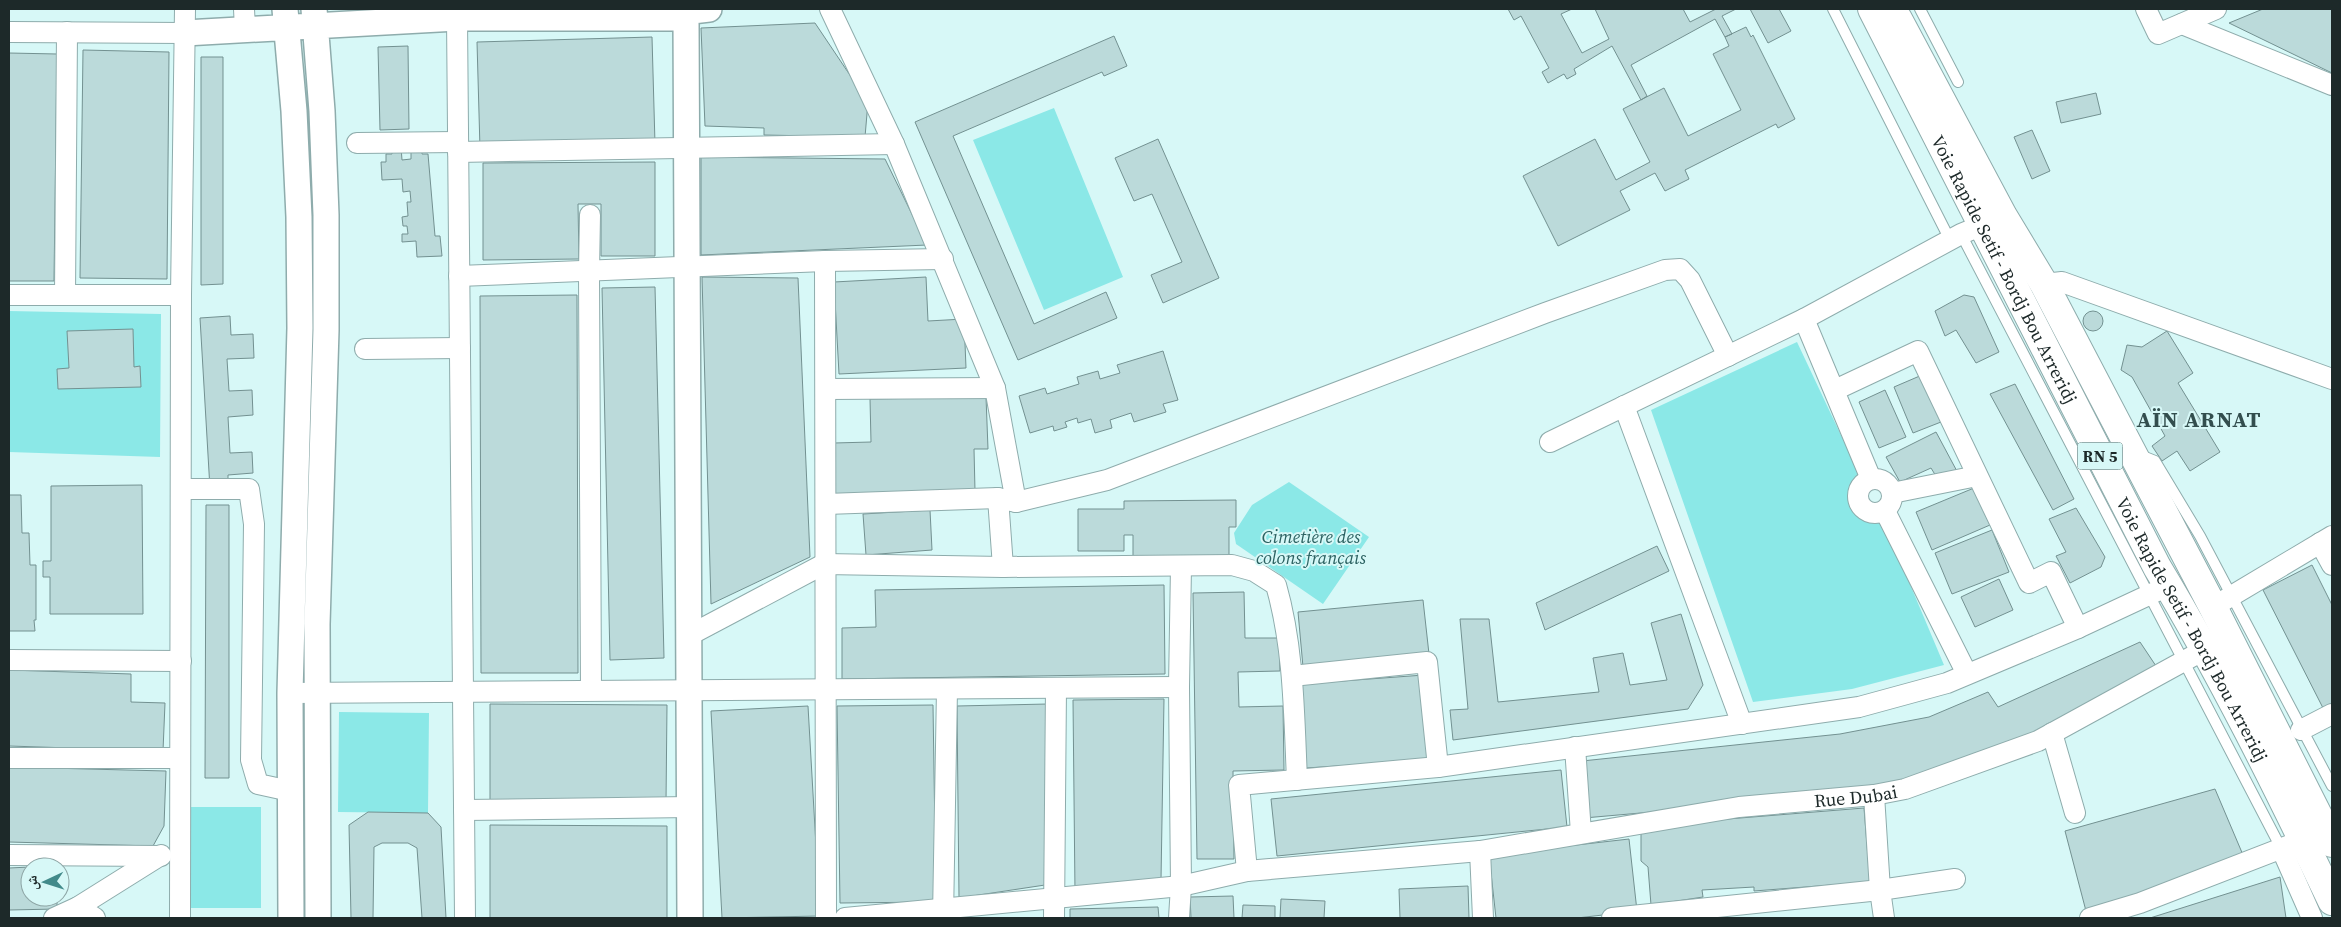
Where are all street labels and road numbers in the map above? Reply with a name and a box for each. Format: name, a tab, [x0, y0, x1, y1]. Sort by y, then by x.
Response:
street label: Voie Rapide Setif - Bordj Bou Arreridj	[1926, 131, 2084, 407]
road number: RN 5	[2078, 442, 2122, 470]
street label: Voie Rapide Setif - Bordj Bou Arreridj	[2111, 492, 2274, 766]
street label: Rue Dubai	[1813, 778, 1899, 813]

